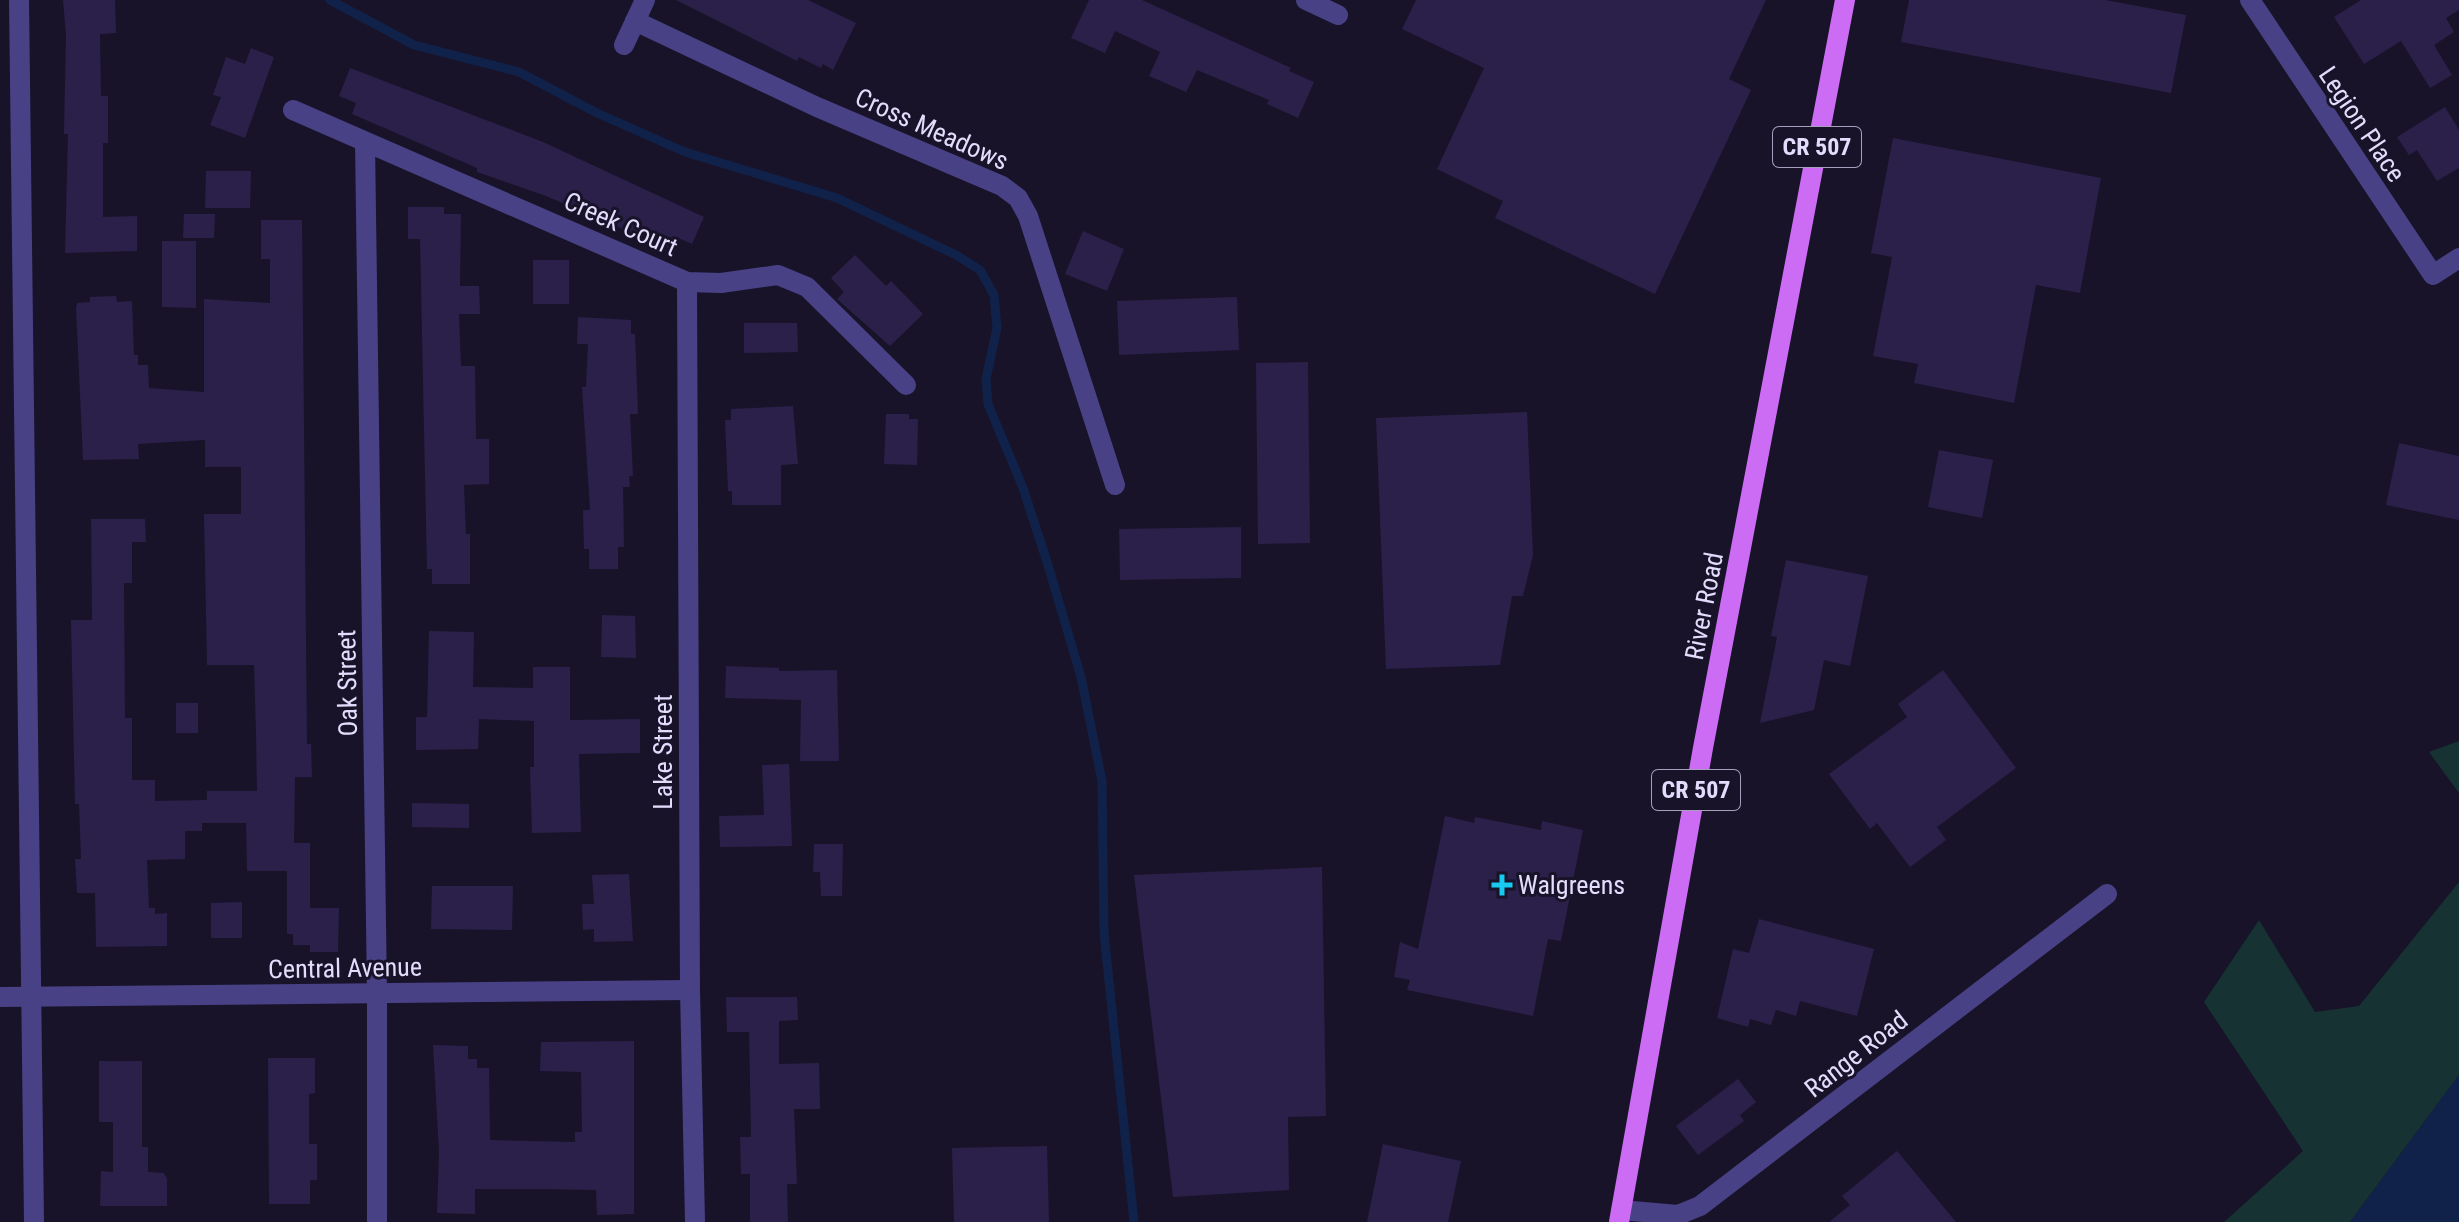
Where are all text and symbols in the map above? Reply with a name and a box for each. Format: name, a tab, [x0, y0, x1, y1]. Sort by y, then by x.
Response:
street label: Legion Place	[2313, 61, 2411, 187]
street label: Cross Meadows	[851, 82, 1013, 176]
road number: CR 507	[1773, 127, 1861, 167]
street label: Creek Court	[560, 186, 682, 262]
street label: River Road	[1679, 550, 1729, 662]
street label: Oak Street	[331, 629, 363, 737]
street label: Lake Street	[648, 694, 678, 810]
road number: CR 507	[1652, 770, 1740, 810]
place label: Walgreens	[1518, 870, 1625, 900]
marker: Walgreens	[1493, 876, 1511, 894]
street label: Central Avenue	[268, 952, 422, 984]
street label: Range Road	[1799, 1005, 1913, 1103]

